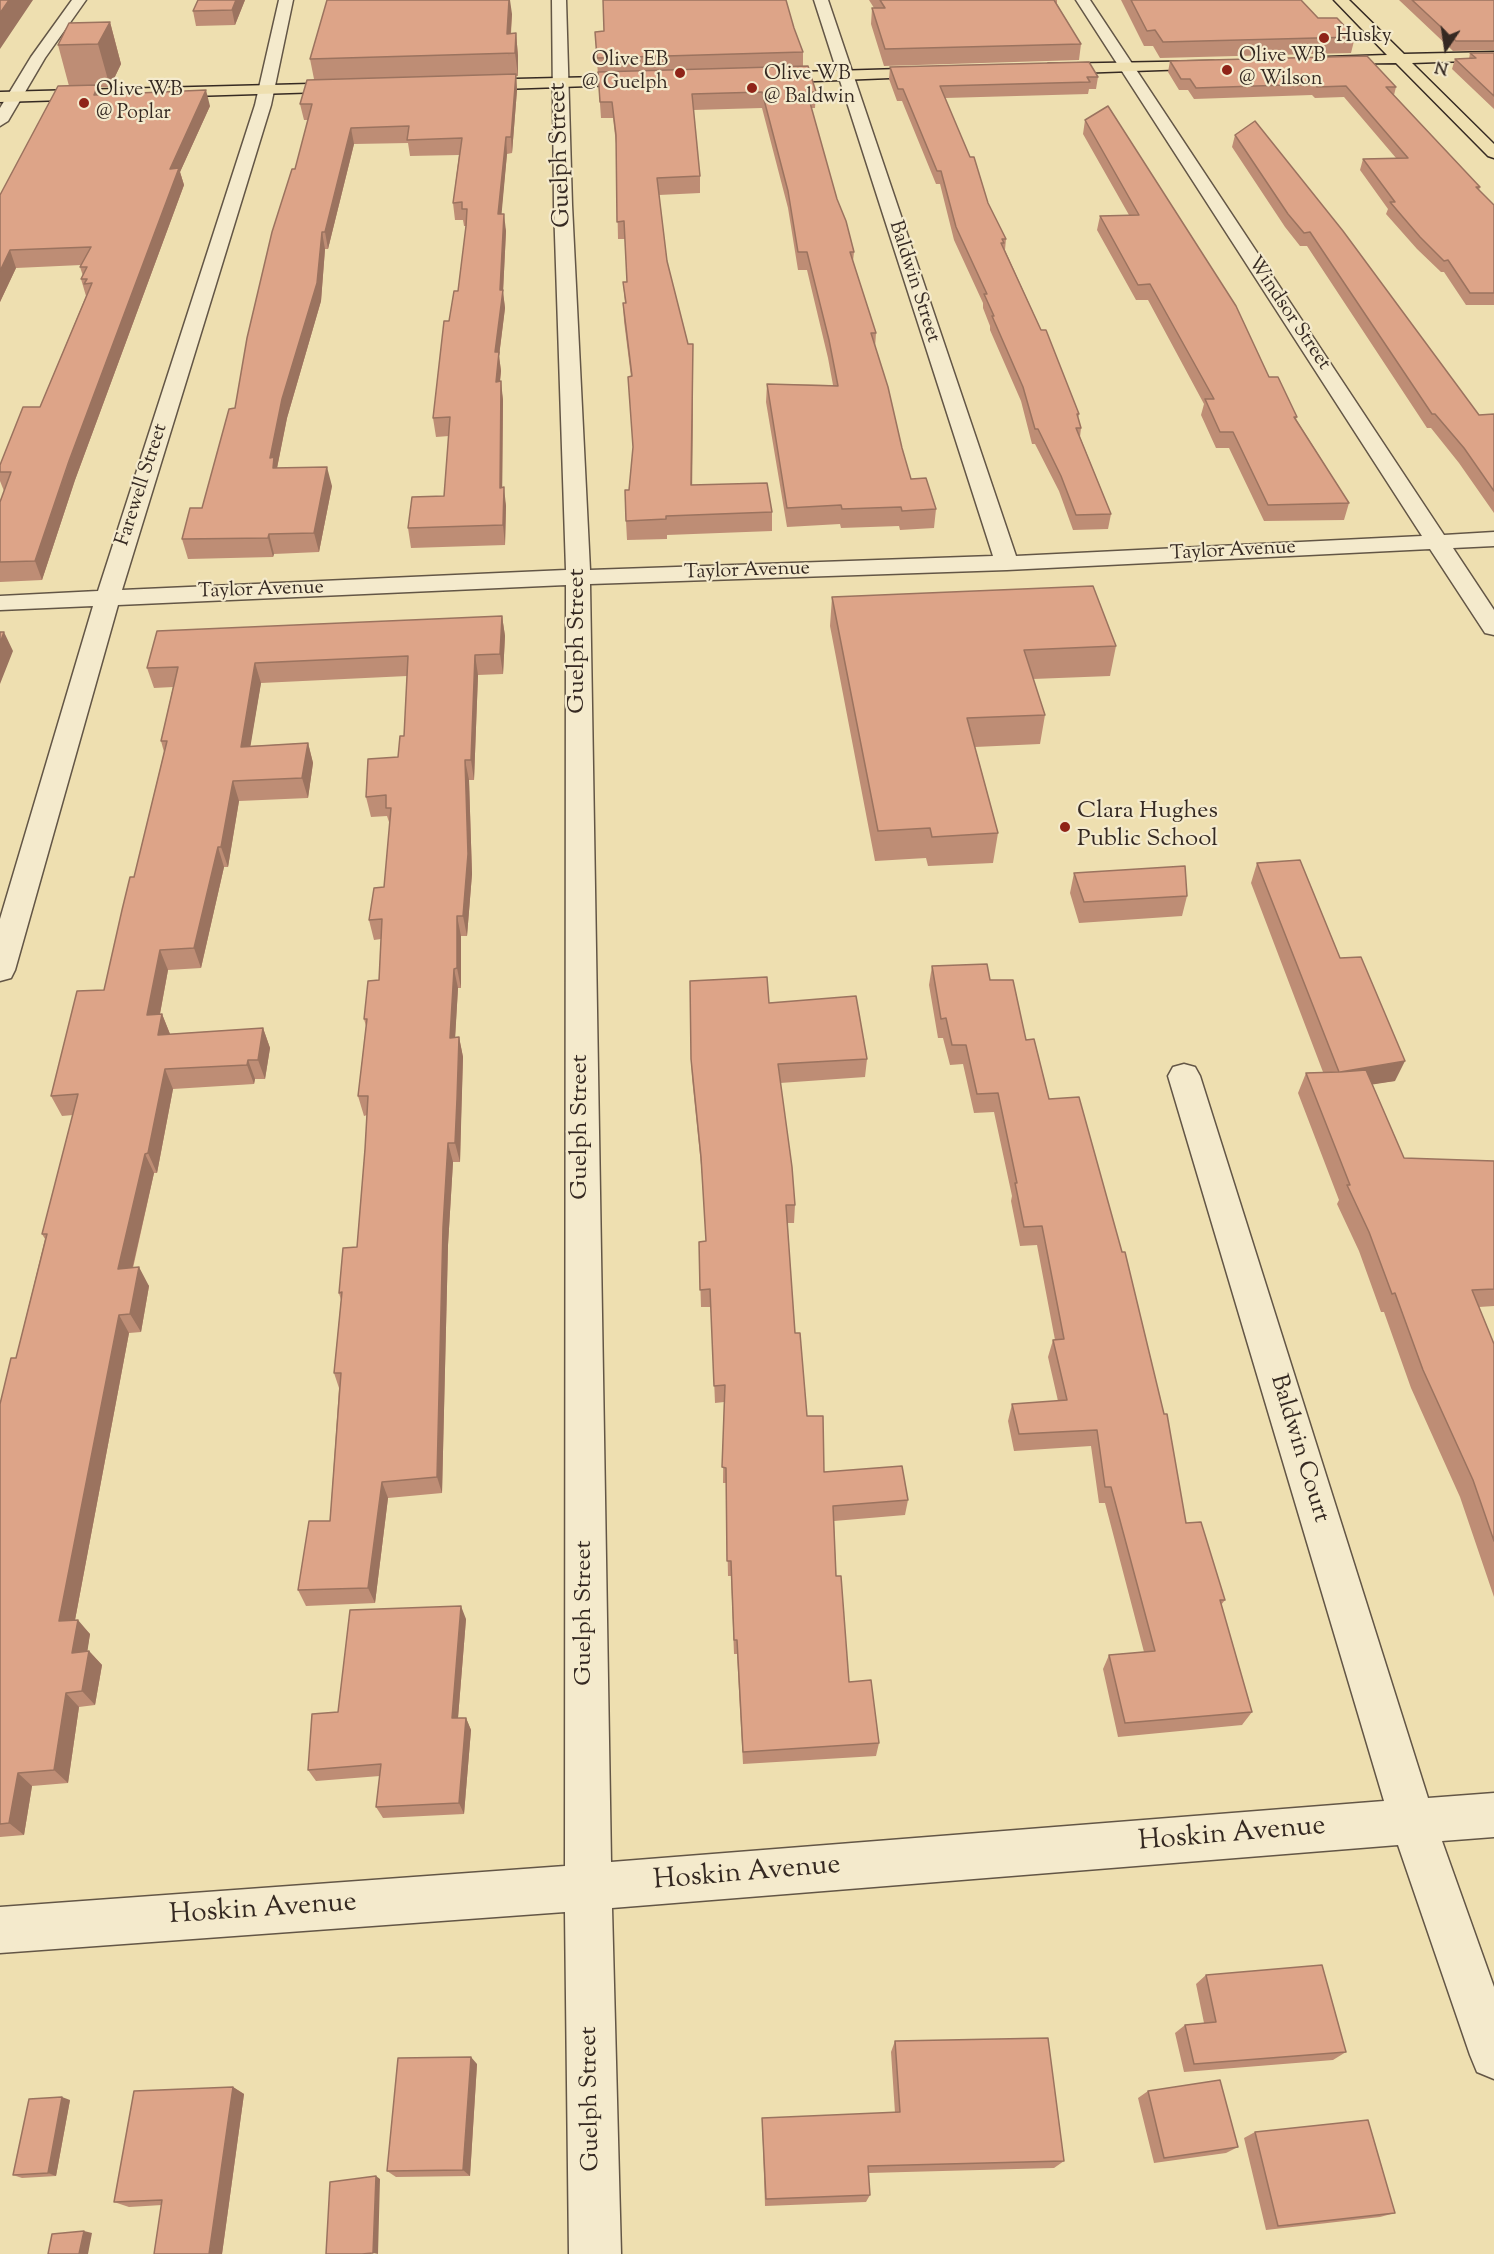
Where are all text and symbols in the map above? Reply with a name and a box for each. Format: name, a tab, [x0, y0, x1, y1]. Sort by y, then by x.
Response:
north arrow	[1416, 18, 1476, 78]
place label: Husky	[1336, 26, 1392, 50]
marker: Husky	[1317, 31, 1331, 45]
place label: Olive WB @ Wilson	[1239, 46, 1325, 93]
place label: Olive EB @ Guelph	[582, 50, 668, 97]
text: N	[1433, 53, 1451, 79]
marker: Olive WB @ Wilson	[1220, 63, 1234, 77]
place label: Olive WB @ Baldwin	[764, 64, 855, 111]
marker: Olive EB @ Guelph	[673, 66, 687, 80]
place label: Olive WB @ Poplar	[96, 80, 182, 127]
marker: Olive WB @ Baldwin	[745, 81, 759, 95]
street label: Guelph Street	[545, 82, 579, 228]
marker: Olive WB @ Poplar	[77, 96, 91, 110]
street label: Baldwin Street	[882, 218, 944, 346]
street label: Windsor Street	[1241, 253, 1335, 375]
street label: Farewell Street	[112, 421, 174, 549]
street label: Taylor Avenue	[1169, 537, 1297, 567]
street label: Taylor Avenue	[684, 558, 810, 586]
street label: Guelph Street	[565, 568, 593, 714]
street label: Taylor Avenue	[198, 577, 324, 605]
place label: Clara Hughes Public School	[1077, 799, 1218, 855]
marker: Clara Hughes Public School	[1058, 820, 1072, 834]
street label: Guelph Street	[568, 1054, 596, 1200]
street label: Baldwin Court	[1262, 1372, 1334, 1526]
street label: Guelph Street	[572, 1540, 600, 1686]
street label: Hoskin Avenue	[1137, 1811, 1327, 1861]
street label: Hoskin Avenue	[652, 1850, 842, 1900]
street label: Hoskin Avenue	[168, 1888, 358, 1934]
street label: Guelph Street	[576, 2026, 608, 2172]

